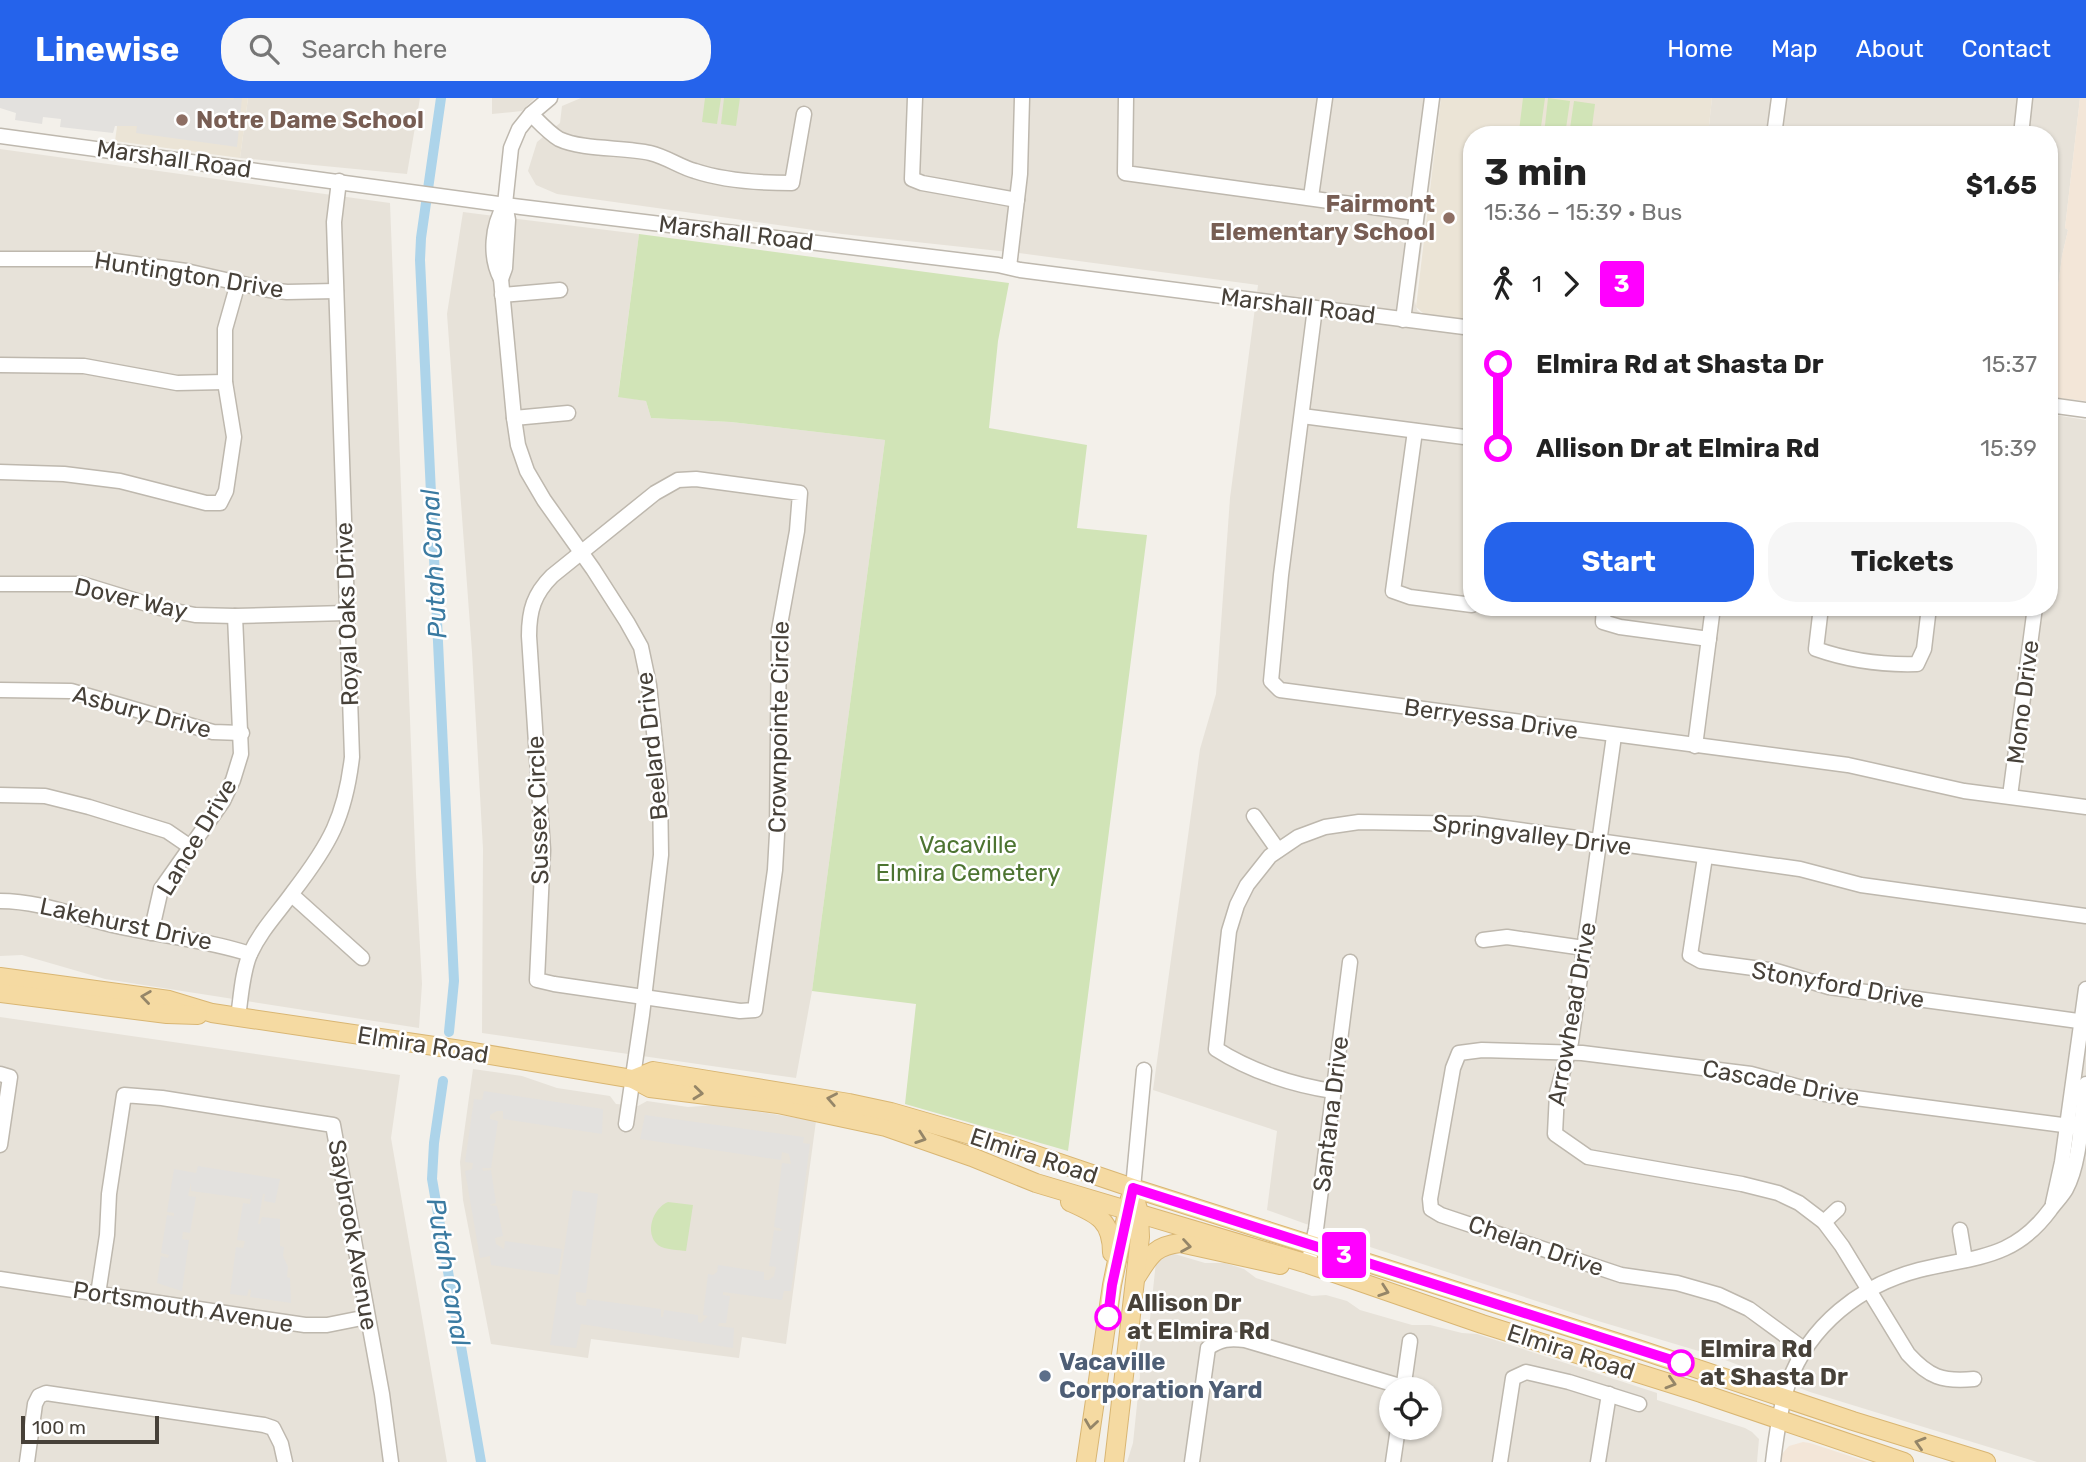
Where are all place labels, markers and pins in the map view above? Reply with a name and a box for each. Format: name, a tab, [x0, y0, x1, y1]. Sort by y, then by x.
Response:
place label: Notre Dame School	[196, 106, 424, 134]
marker: Notre Dame School	[174, 112, 190, 128]
place label: Fairmont Elementary School	[1210, 190, 1435, 246]
marker: Fairmont Elementary School	[1441, 210, 1457, 226]
place label: Allison Dr at Elmira Rd	[1127, 1289, 1270, 1345]
marker: Allison Dr at Elmira Rd	[1095, 1304, 1121, 1330]
place label: Elmira Rd at Shasta Dr	[1700, 1335, 1848, 1391]
place label: Vacaville Corporation Yard	[1059, 1348, 1263, 1404]
marker: Elmira Rd at Shasta Dr	[1668, 1350, 1694, 1376]
marker: Vacaville Corporation Yard	[1037, 1368, 1053, 1384]

